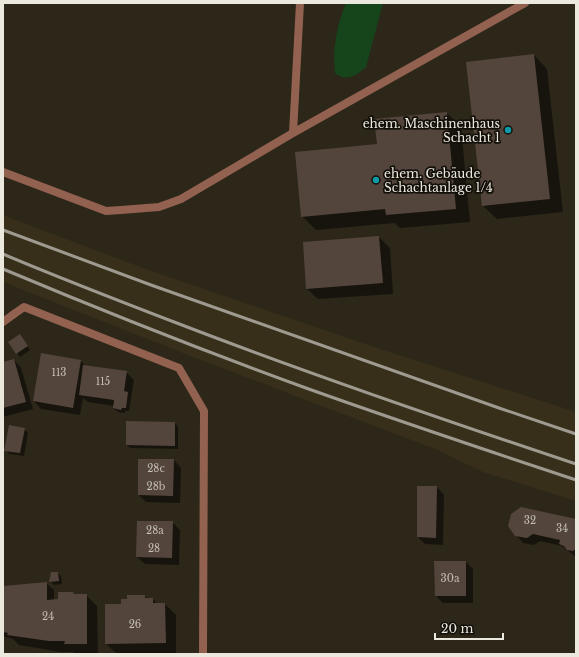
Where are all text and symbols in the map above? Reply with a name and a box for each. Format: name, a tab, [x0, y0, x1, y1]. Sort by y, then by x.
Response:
place label: ehem. Maschinenhaus Schacht 1	[363, 116, 500, 145]
marker: ehem. Maschinenhaus Schacht 1	[503, 125, 513, 135]
place label: ehem. Gebäude Schachtanlage 1/4	[384, 166, 493, 195]
marker: ehem. Gebäude Schachtanlage 1/4	[371, 175, 381, 185]
house number: 113	[51, 366, 67, 379]
house number: 115	[96, 375, 111, 388]
house number: 28c	[147, 462, 165, 475]
house number: 28b	[147, 480, 166, 493]
house number: 32	[524, 514, 536, 527]
house number: 34	[556, 522, 568, 535]
house number: 28a	[146, 524, 164, 537]
house number: 28	[148, 542, 160, 555]
house number: 30a	[441, 572, 460, 585]
house number: 24	[42, 610, 54, 623]
scale bar	[435, 615, 503, 641]
house number: 26	[129, 618, 141, 631]
text: 20 m	[441, 621, 473, 636]

